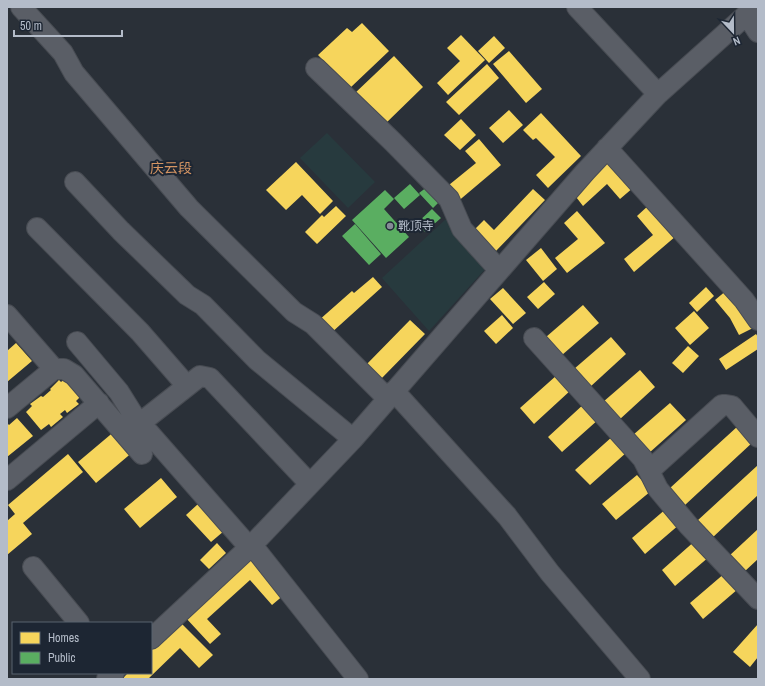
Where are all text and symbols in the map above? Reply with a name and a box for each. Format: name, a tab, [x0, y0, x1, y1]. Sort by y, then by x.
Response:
scale bar	[14, 12, 122, 38]
north arrow	[713, 12, 753, 52]
text: 50 m	[20, 18, 42, 34]
text: N	[731, 34, 742, 49]
district label: 庆云段	[150, 159, 192, 177]
place label: 靴顶寺	[398, 218, 434, 234]
marker: 靴顶寺	[385, 221, 395, 231]
legend	[12, 622, 152, 674]
text: Homes	[48, 630, 79, 646]
text: Public	[48, 650, 75, 666]

